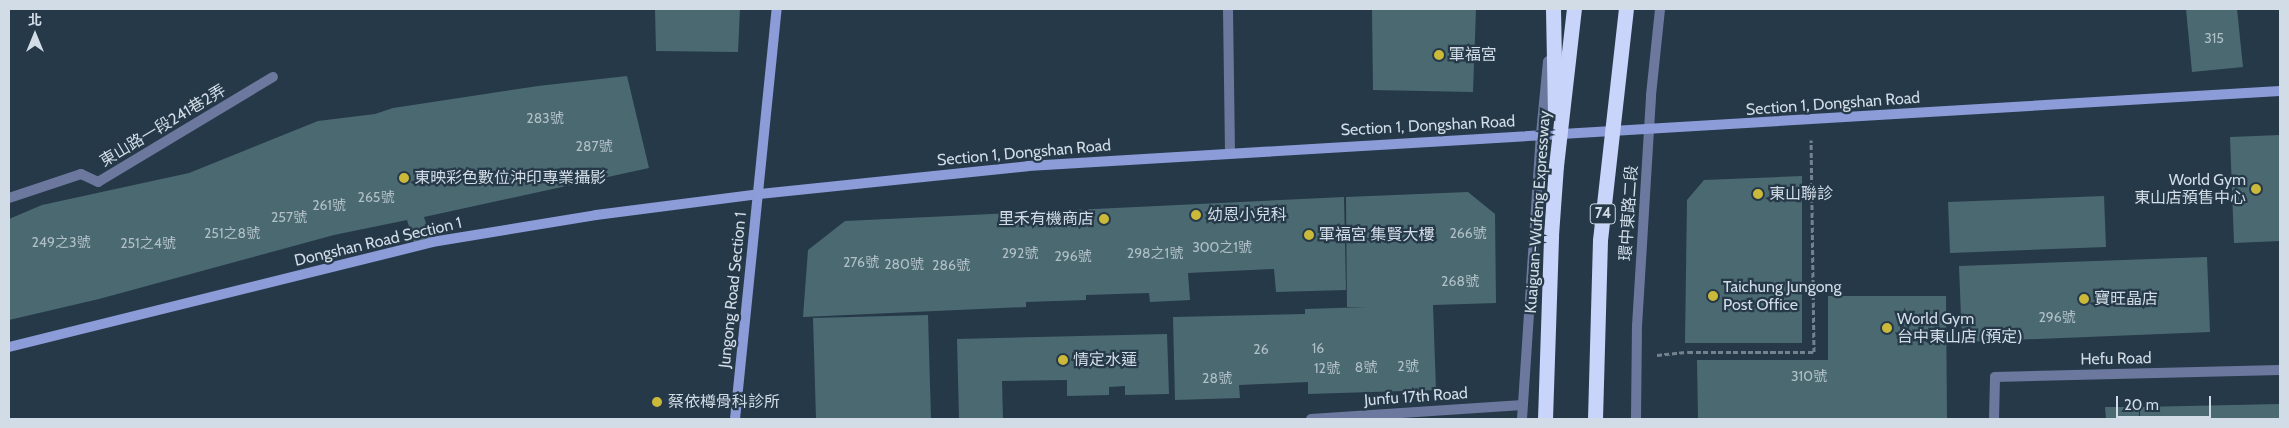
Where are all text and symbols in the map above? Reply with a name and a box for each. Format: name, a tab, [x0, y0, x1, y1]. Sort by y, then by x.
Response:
north arrow	[10, 10, 60, 60]
text: 北	[28, 11, 42, 29]
house number: 315	[2204, 30, 2224, 46]
place label: 軍福宮	[1449, 45, 1497, 65]
marker: 軍福宮	[1433, 49, 1445, 61]
street label: 東山路一段241巷2弄	[97, 81, 229, 171]
street label: Section 1, Dongshan Road	[1745, 88, 1921, 120]
house number: 283號	[526, 110, 564, 126]
street label: Kuaiguan-Wufeng Expressway	[1521, 110, 1555, 314]
street label: Section 1, Dongshan Road	[1340, 112, 1516, 140]
street label: Section 1, Dongshan Road	[936, 136, 1112, 170]
house number: 287號	[576, 138, 612, 154]
street label: 環中東路二段	[1616, 164, 1642, 262]
place label: 東映彩色數位沖印專業攝影	[414, 168, 606, 188]
place label: World Gym 東山店預售中心	[2134, 170, 2246, 208]
marker: 東映彩色數位沖印專業攝影	[398, 172, 410, 184]
marker: World Gym 東山店預售中心	[2250, 183, 2262, 195]
place label: 東山聯診	[1769, 184, 1833, 204]
marker: 東山聯診	[1751, 187, 1765, 201]
house number: 265號	[358, 189, 394, 205]
house number: 261號	[312, 197, 346, 213]
road number: 74	[1589, 202, 1617, 226]
place label: 幼恩小兒科	[1207, 205, 1287, 225]
marker: 幼恩小兒科	[1189, 208, 1203, 222]
house number: 257號	[271, 209, 307, 225]
place label: 里禾有機商店	[998, 209, 1094, 229]
street label: Jungong Road Section 1	[715, 211, 751, 369]
street label: Dongshan Road Section 1	[292, 213, 464, 271]
marker: 里禾有機商店	[1098, 213, 1110, 225]
house number: 251之8號	[204, 225, 260, 241]
place label: 軍福宮 集賢大樓	[1319, 225, 1435, 245]
house number: 266號	[1449, 225, 1487, 241]
marker: 軍福宮 集賢大樓	[1303, 229, 1315, 241]
house number: 249之3號	[32, 234, 90, 250]
house number: 251之4號	[120, 235, 176, 251]
house number: 300之1號	[1192, 239, 1252, 255]
house number: 292號	[1002, 245, 1038, 261]
house number: 298之1號	[1127, 245, 1183, 261]
house number: 296號	[1054, 248, 1092, 264]
house number: 276號	[843, 254, 879, 270]
house number: 280號	[884, 256, 924, 272]
house number: 286號	[932, 257, 970, 273]
house number: 268號	[1441, 273, 1479, 289]
place label: Taichung Jungong Post Office	[1723, 277, 1841, 315]
place label: 寶旺晶店	[2094, 289, 2158, 309]
marker: Taichung Jungong Post Office	[1707, 290, 1719, 302]
marker: 寶旺晶店	[2078, 293, 2090, 305]
place label: World Gym 台中東山店 (預定)	[1897, 309, 2023, 347]
house number: 296號	[2038, 309, 2076, 325]
marker: World Gym 台中東山店 (預定)	[1881, 322, 1893, 334]
house number: 16	[1312, 340, 1324, 356]
house number: 26	[1253, 341, 1269, 357]
street label: Hefu Road	[2080, 349, 2152, 369]
place label: 情定水蓮	[1073, 350, 1137, 370]
marker: 情定水蓮	[1057, 354, 1069, 366]
house number: 2號	[1397, 358, 1419, 374]
house number: 8號	[1355, 359, 1377, 375]
house number: 12號	[1314, 360, 1340, 376]
house number: 310號	[1791, 368, 1827, 384]
house number: 28號	[1202, 370, 1232, 386]
street label: Junfu 17th Road	[1363, 384, 1469, 410]
scale bar	[2119, 386, 2214, 418]
place label: 蔡依樽骨科診所	[668, 392, 780, 412]
marker: 蔡依樽骨科診所	[650, 395, 664, 409]
text: 20 m	[2124, 396, 2159, 414]

